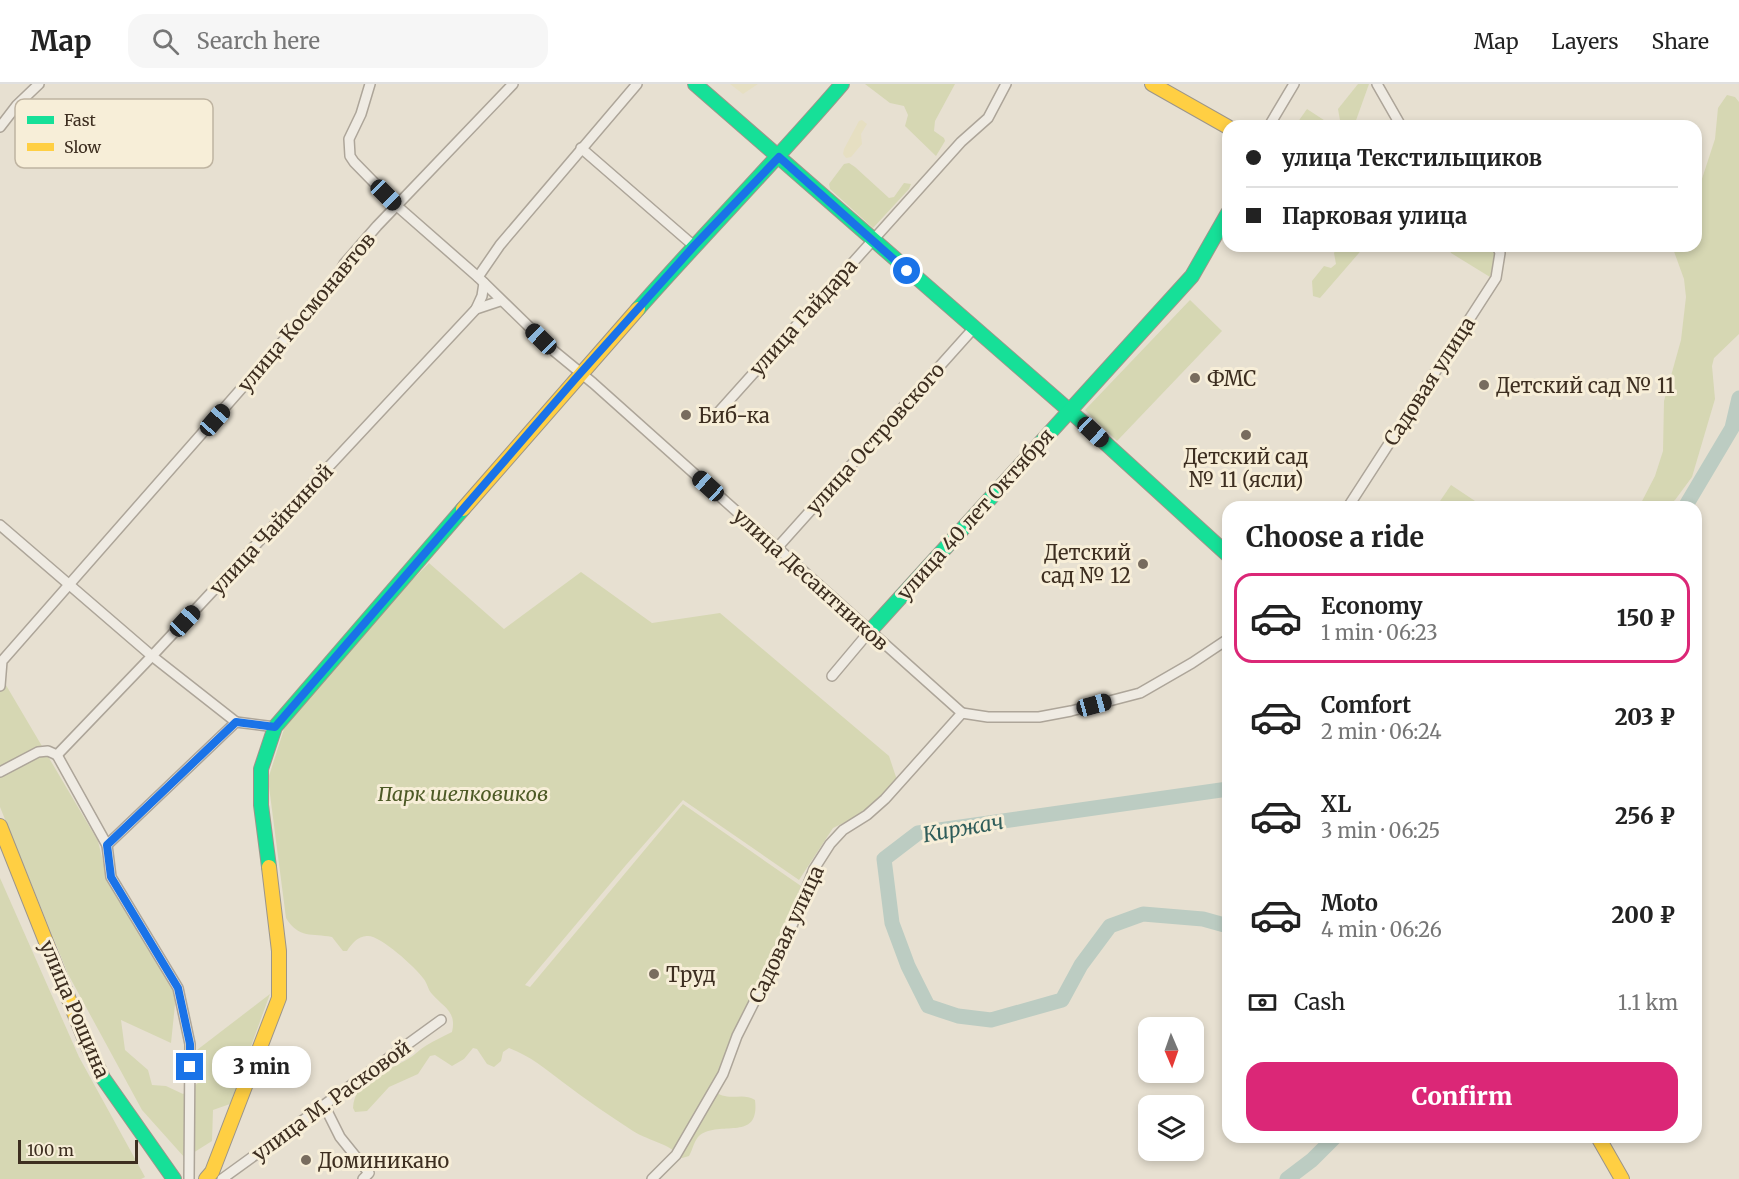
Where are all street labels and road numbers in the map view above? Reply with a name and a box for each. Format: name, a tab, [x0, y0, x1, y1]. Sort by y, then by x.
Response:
street label: улица Космонавтов	[232, 227, 380, 397]
street label: улица Гайдара	[744, 253, 862, 381]
street label: Садовая улица	[1378, 312, 1480, 450]
street label: улица Островского	[800, 357, 950, 519]
street label: улица 40 лет Октября	[891, 423, 1059, 605]
street label: улица Чайкиной	[204, 458, 338, 600]
street label: улица Десантников	[728, 503, 894, 655]
street label: Садовая улица	[743, 861, 829, 1007]
street label: улица Рощина	[35, 936, 115, 1082]
street label: улица М. Расковой	[247, 1034, 415, 1166]

